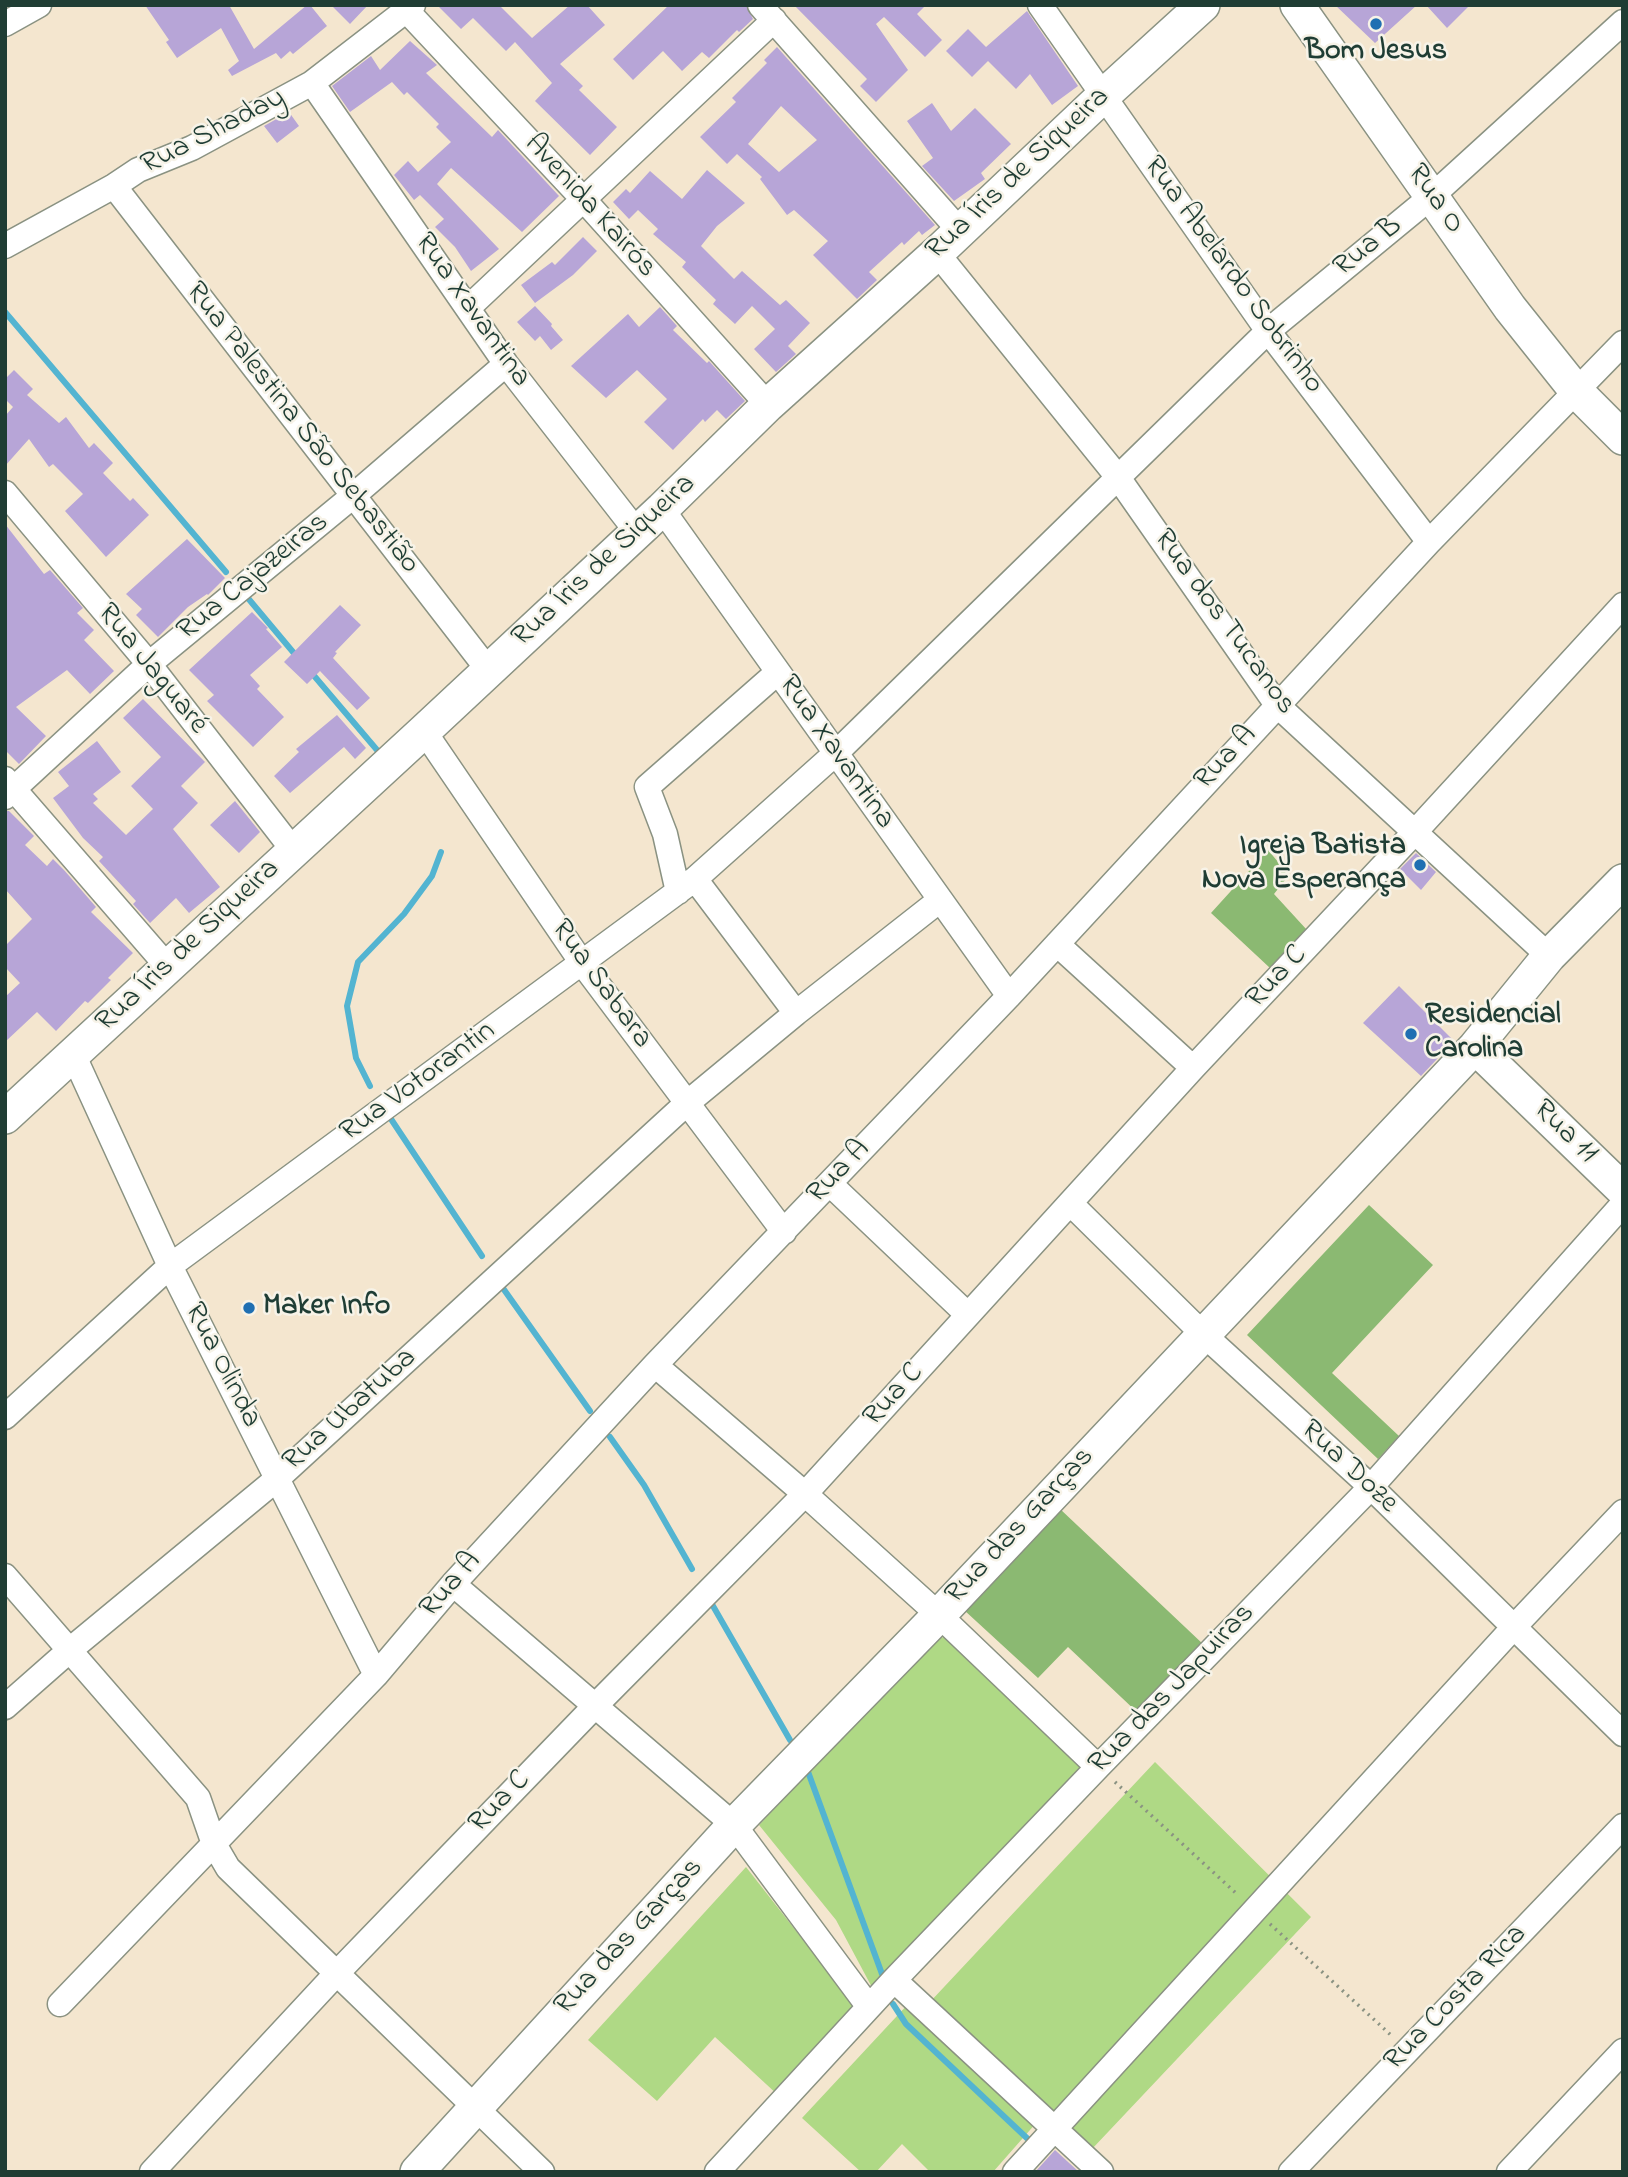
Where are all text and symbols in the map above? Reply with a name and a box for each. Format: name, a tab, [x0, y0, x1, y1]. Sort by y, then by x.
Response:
marker: Bom Jesus	[1368, 16, 1384, 32]
place label: Bom Jesus	[1305, 35, 1447, 71]
street label: Rua Shaday	[136, 81, 292, 185]
street label: Rua Íris de Siqueira	[920, 81, 1118, 269]
street label: Avenida Kairós	[515, 128, 663, 286]
street label: Rua Abelardo Sobrinho	[1134, 150, 1330, 402]
street label: Rua O	[1397, 158, 1471, 242]
street label: Rua B	[1328, 210, 1410, 286]
street label: Rua Xavantina	[405, 227, 537, 395]
street label: Rua Palestina São Sebastião	[176, 276, 426, 582]
street label: Rua Íris de Siqueira	[506, 468, 704, 656]
street label: Rua Cajazeiras	[171, 506, 337, 650]
street label: Rua dos Tucanos	[1144, 523, 1302, 723]
street label: Rua Jaguaré	[87, 597, 215, 743]
street label: Rua Xavantina	[769, 669, 901, 837]
street label: Rua A	[1188, 719, 1266, 799]
place label: Igreja Batista Nova Esperança	[1202, 830, 1406, 900]
street label: Rua Íris de Siqueira	[90, 853, 288, 1041]
marker: Igreja Batista Nova Esperança	[1412, 857, 1428, 873]
street label: Rua Sabara	[541, 914, 659, 1056]
street label: Rua C	[1240, 939, 1316, 1017]
place label: Residencial Carolina	[1425, 999, 1561, 1070]
street label: Rua Votorantin	[334, 1015, 504, 1151]
marker: Residencial Carolina	[1403, 1026, 1419, 1042]
street label: Rua 11	[1524, 1094, 1604, 1172]
street label: Rua A	[801, 1133, 879, 1213]
place label: Maker Info	[263, 1290, 390, 1326]
street label: Rua Olinda	[174, 1298, 268, 1434]
marker: Maker Info	[241, 1300, 257, 1316]
street label: Rua Ubatuba	[277, 1342, 425, 1480]
street label: Rua C	[857, 1357, 933, 1435]
street label: Rua Doze	[1291, 1414, 1405, 1522]
street label: Rua das Garças	[939, 1441, 1103, 1613]
street label: Rua A	[414, 1546, 490, 1626]
street label: Rua das Japuiras	[1082, 1597, 1264, 1783]
street label: Rua C	[462, 1764, 540, 1842]
street label: Rua das Garças	[548, 1852, 712, 2024]
street label: Rua Costa Rica	[1378, 1918, 1536, 2080]

